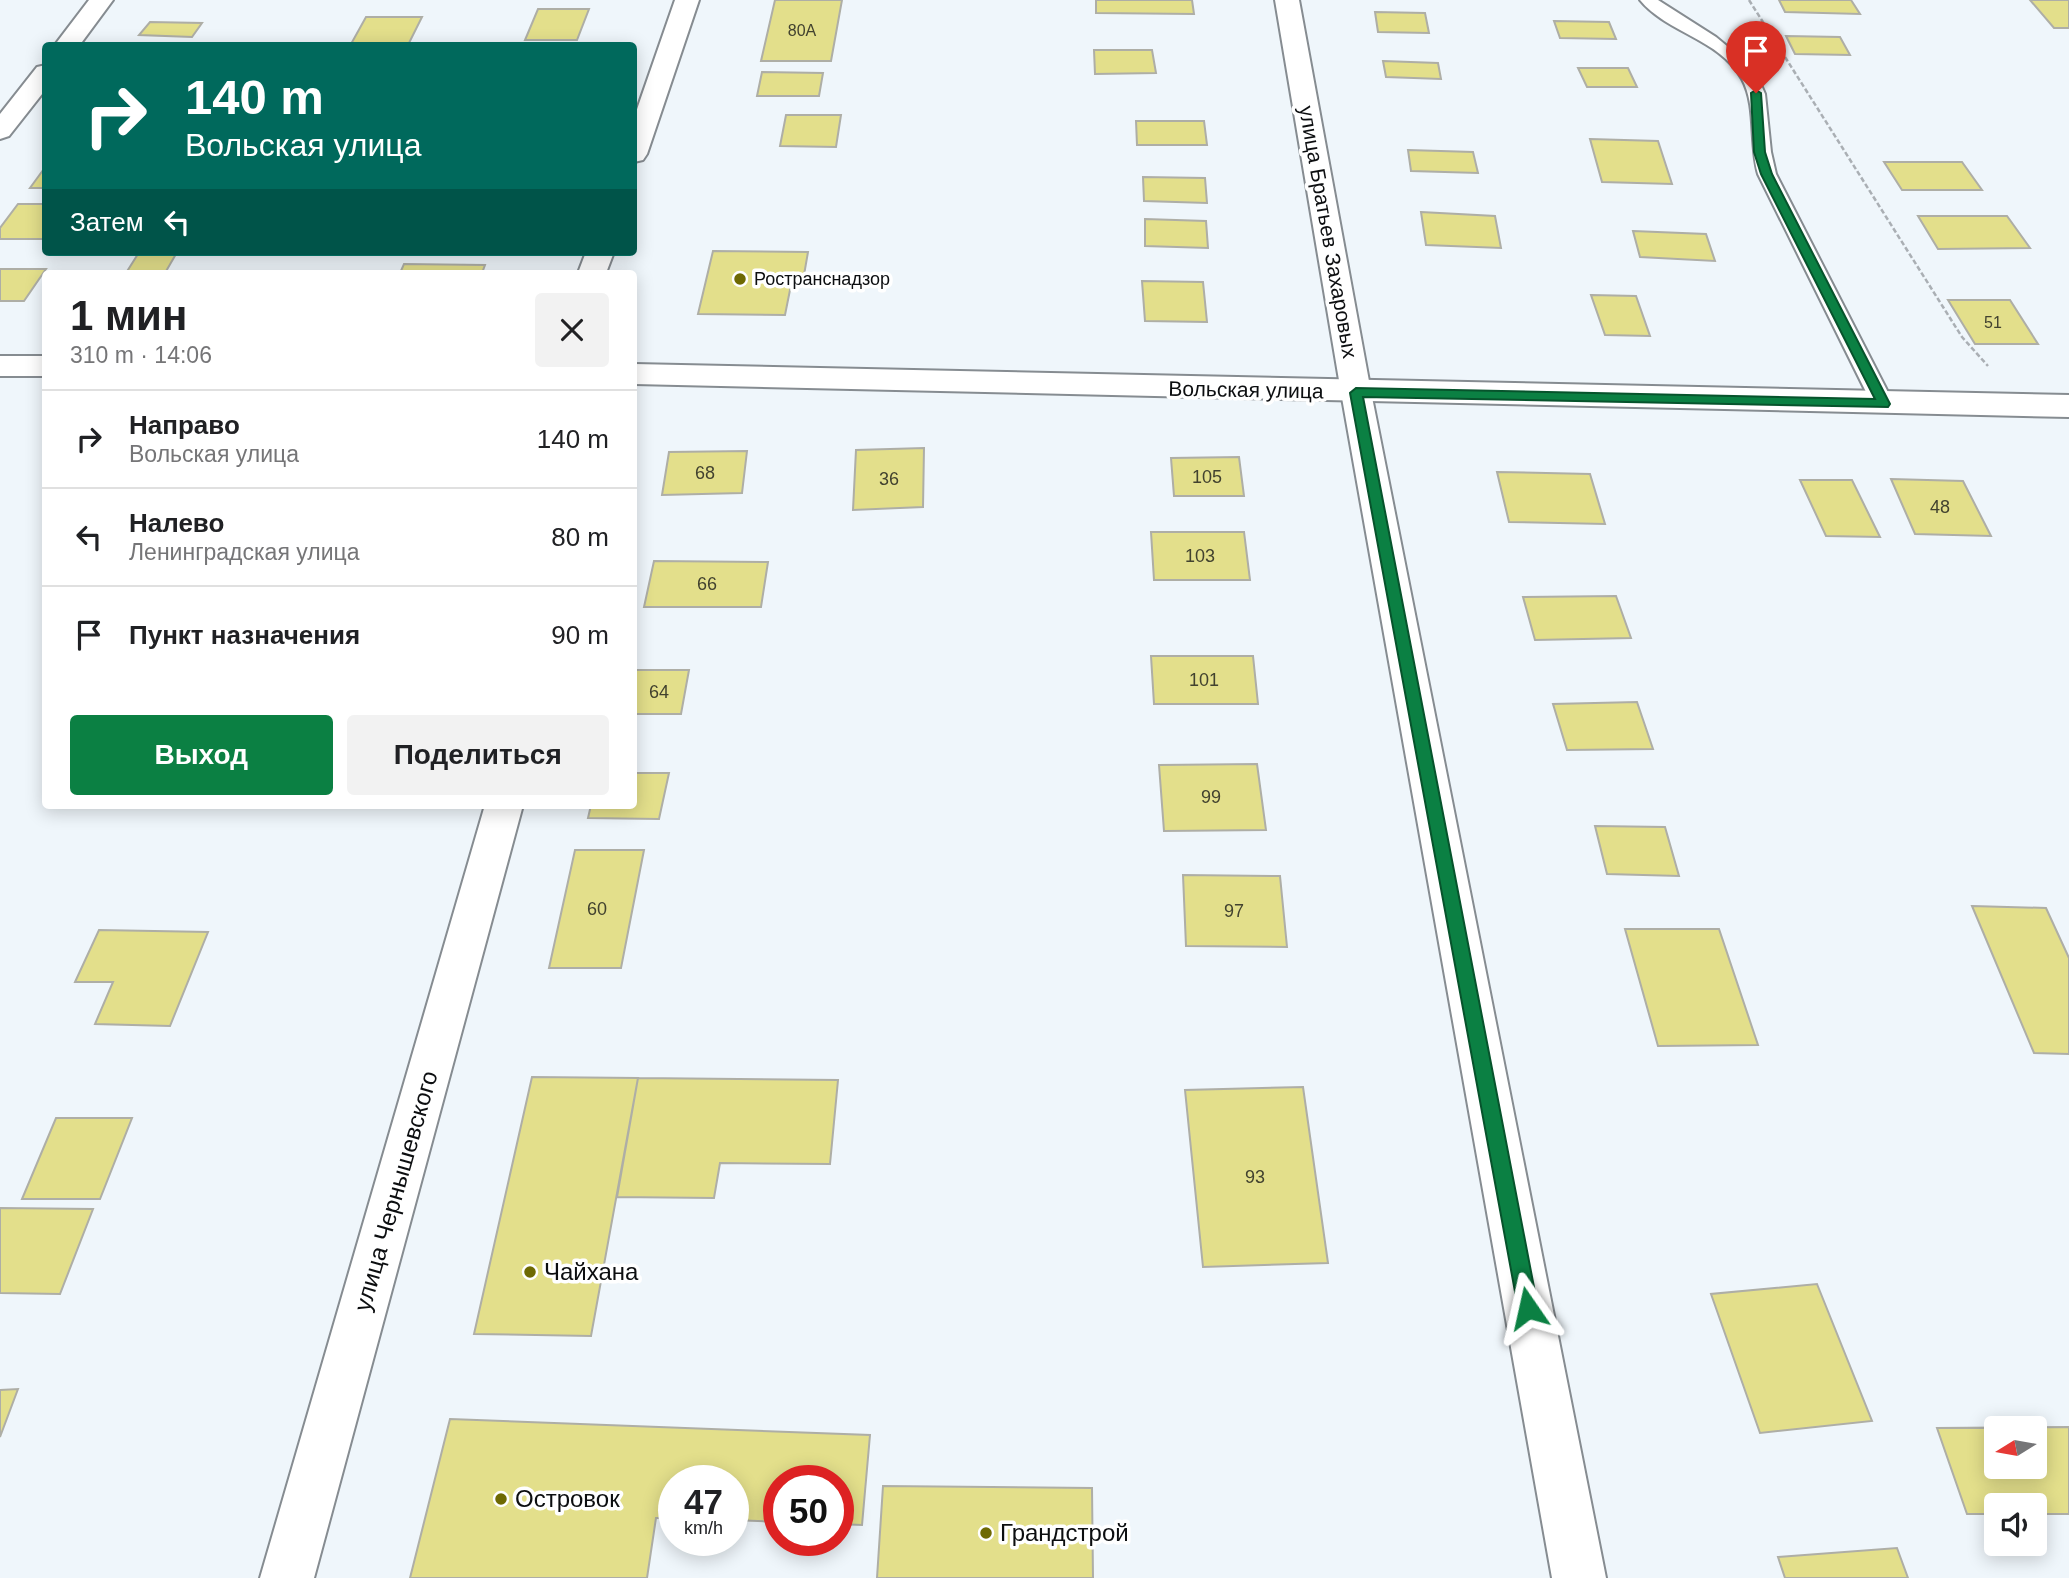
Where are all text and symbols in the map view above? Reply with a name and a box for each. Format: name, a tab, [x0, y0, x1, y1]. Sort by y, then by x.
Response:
pin	[1726, 21, 1786, 93]
house number: 80А	[788, 22, 817, 39]
icon: arrive	[1737, 32, 1775, 70]
icon: right	[70, 70, 161, 161]
text: 140 m	[185, 70, 324, 124]
street label: улица Братьев Захаровых	[1295, 104, 1362, 360]
text: Вольская улица	[185, 127, 421, 163]
icon: left	[158, 203, 196, 241]
text: Затем	[70, 207, 144, 237]
place label: Ространснадзор	[754, 269, 890, 289]
marker: Ространснадзор	[732, 271, 748, 287]
text: 1 мин	[70, 292, 187, 339]
button: close	[535, 293, 609, 367]
house number: 51	[1984, 314, 2002, 331]
text: 310 m · 14:06	[70, 342, 212, 368]
street label: Вольская улица	[1168, 377, 1324, 402]
text: Направо	[129, 410, 240, 440]
icon: right	[70, 420, 108, 458]
text: 140 m	[537, 424, 609, 454]
text: Вольская улица	[129, 441, 299, 467]
house number: 68	[695, 463, 715, 483]
house number: 105	[1192, 467, 1222, 487]
house number: 36	[879, 469, 899, 489]
house number: 48	[1930, 497, 1950, 517]
text: Налево	[129, 508, 224, 538]
icon: left	[70, 518, 108, 556]
text: 80 m	[551, 522, 609, 552]
text: Ленинградская улица	[129, 539, 359, 565]
house number: 103	[1185, 546, 1215, 566]
house number: 66	[697, 574, 717, 594]
icon: arrive	[70, 616, 108, 654]
text: Пункт назначения	[129, 620, 360, 650]
text: 90 m	[551, 620, 609, 650]
house number: 101	[1189, 670, 1219, 690]
house number: 64	[649, 682, 669, 702]
button: Выход	[70, 715, 333, 795]
button: Поделиться	[347, 715, 609, 795]
house number: 99	[1201, 787, 1221, 807]
house number: 60	[587, 899, 607, 919]
house number: 97	[1224, 901, 1244, 921]
street label: улица Чернышевского	[348, 1068, 443, 1314]
house number: 93	[1245, 1167, 1265, 1187]
place label: Чайхана	[544, 1258, 639, 1285]
marker: Чайхана	[522, 1264, 538, 1280]
position arrow	[1491, 1271, 1565, 1345]
north arrow	[1984, 1416, 2048, 1479]
map controls	[1984, 1416, 2047, 1556]
speed limit sign: 50	[763, 1465, 854, 1556]
text: 47	[684, 1482, 723, 1521]
place label: Островок	[515, 1485, 620, 1512]
marker: Островок	[493, 1491, 509, 1507]
button: sound	[1984, 1493, 2047, 1556]
text: km/h	[684, 1518, 723, 1538]
place label: Грандстрой	[1000, 1519, 1129, 1546]
marker: Грандстрой	[978, 1525, 994, 1541]

